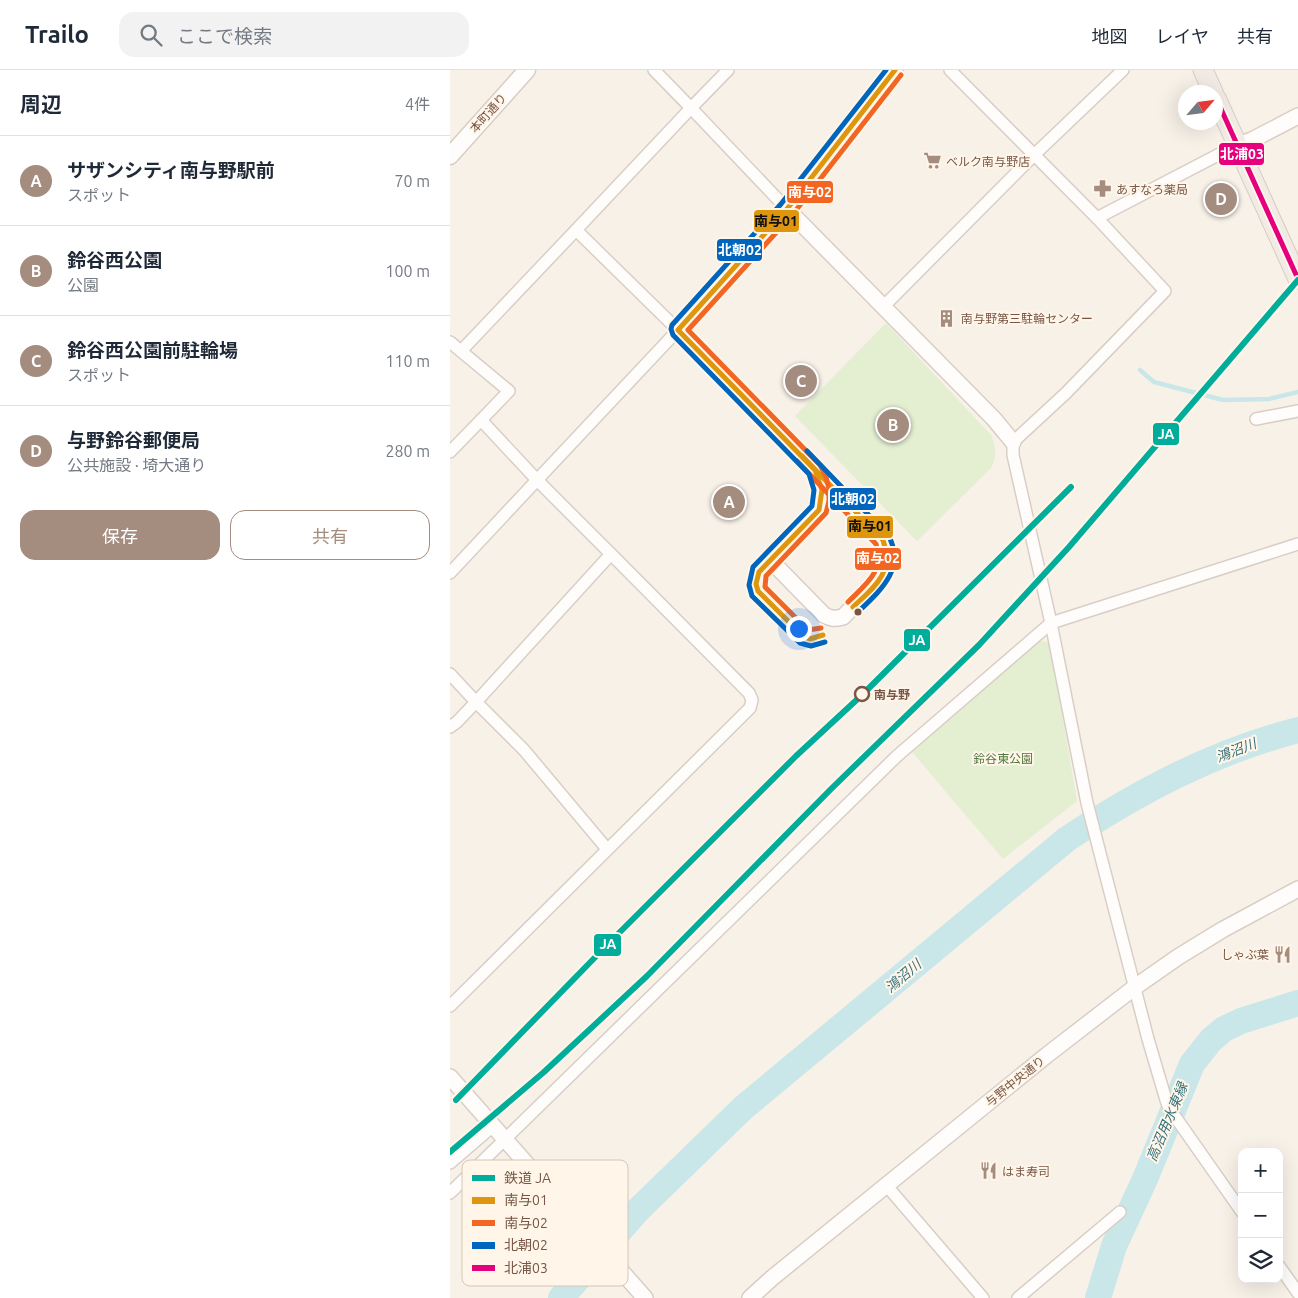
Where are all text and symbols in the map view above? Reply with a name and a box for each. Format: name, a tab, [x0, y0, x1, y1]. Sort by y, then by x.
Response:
search box	[119, 12, 469, 57]
text: Trailo	[25, 21, 89, 48]
icon: search	[137, 21, 165, 49]
text: ここで検索	[177, 25, 272, 47]
text: 地図	[1092, 26, 1128, 46]
text: レイヤ	[1156, 26, 1209, 46]
text: 共有	[1237, 26, 1273, 46]
north arrow	[1178, 85, 1223, 130]
street label: 本町通り	[467, 91, 509, 135]
text: 周辺	[20, 92, 62, 116]
text: 4件	[405, 95, 430, 113]
line badge: 北浦03	[1218, 142, 1265, 166]
text: 北浦03	[1220, 146, 1264, 162]
supermarket icon: ベルク南与野店	[922, 151, 942, 171]
place label: ベルク南与野店	[946, 155, 1030, 168]
text: サザンシティ南与野駅前	[67, 159, 275, 181]
text: A	[30, 172, 42, 190]
text: 70 m	[394, 172, 430, 190]
pharmacy icon: あすなろ薬局	[1092, 179, 1112, 199]
line badge: 南与02	[786, 180, 834, 204]
pin: D	[1205, 180, 1237, 218]
place label: あすなろ薬局	[1116, 183, 1188, 196]
text: 南与02	[788, 184, 832, 200]
text: スポット	[67, 186, 131, 204]
line badge: 南与01	[753, 209, 800, 233]
text: 南与01	[754, 213, 798, 229]
line badge: 北朝02	[716, 238, 763, 262]
text: 北朝02	[718, 242, 762, 258]
text: 鈴谷西公園	[67, 249, 162, 271]
text: B	[31, 262, 41, 280]
text: 100 m	[385, 262, 430, 280]
text: 公園	[67, 276, 99, 294]
building icon: 南与野第三駐輪センター	[937, 308, 957, 328]
place label: 南与野第三駐輪センター	[961, 312, 1093, 325]
text: 鈴谷西公園前駐輪場	[67, 339, 238, 361]
text: C	[31, 352, 41, 370]
text: 110 m	[385, 352, 430, 370]
pin: C	[785, 362, 817, 400]
text: スポット	[67, 366, 131, 384]
pin: B	[877, 406, 909, 444]
line badge: JA	[1152, 422, 1180, 446]
text: JA	[1158, 426, 1175, 442]
text: 与野鈴谷郵便局	[67, 429, 200, 451]
text: D	[30, 442, 42, 460]
text: 280 m	[385, 442, 430, 460]
text: 公共施設 · 埼大通り	[67, 456, 206, 474]
pin: A	[713, 483, 745, 521]
line badge: 北朝02	[829, 487, 877, 511]
text: 北朝02	[831, 491, 875, 507]
button: 保存	[20, 510, 220, 560]
button: 共有	[230, 510, 430, 560]
line badge: 南与01	[846, 515, 894, 539]
text: 南与01	[848, 518, 892, 534]
line badge: 南与02	[854, 547, 902, 571]
text: 南与02	[856, 550, 900, 566]
unlabelled marker	[853, 607, 863, 617]
your location	[786, 616, 812, 642]
line badge: JA	[903, 628, 931, 652]
text: JA	[909, 632, 926, 648]
marker: 南与野	[854, 686, 870, 702]
place label: 南与野	[874, 688, 910, 701]
water label: 鴻沼川	[1214, 734, 1260, 765]
park label: 鈴谷東公園	[973, 752, 1033, 765]
line badge: JA	[593, 933, 622, 957]
text: JA	[600, 936, 617, 952]
restaurant icon: しゃぶ葉	[1273, 944, 1293, 964]
place label: しゃぶ葉	[1221, 948, 1269, 961]
water label: 鴻沼川	[882, 955, 926, 996]
street label: 与野中央通り	[983, 1053, 1047, 1109]
water label: 高沼用水東縁	[1143, 1078, 1192, 1164]
map controls	[1238, 1148, 1283, 1283]
button: +	[1238, 1148, 1283, 1193]
legend	[462, 1160, 628, 1286]
restaurant icon: はま寿司	[978, 1161, 998, 1181]
place label: はま寿司	[1002, 1165, 1050, 1178]
text: 鉄道 JA	[504, 1170, 551, 1186]
text: 南与01	[504, 1192, 548, 1208]
button: −	[1238, 1193, 1283, 1238]
text: 南与02	[504, 1215, 548, 1231]
text: 北朝02	[504, 1237, 548, 1253]
button: layers	[1238, 1238, 1283, 1283]
text: 北浦03	[504, 1260, 548, 1276]

